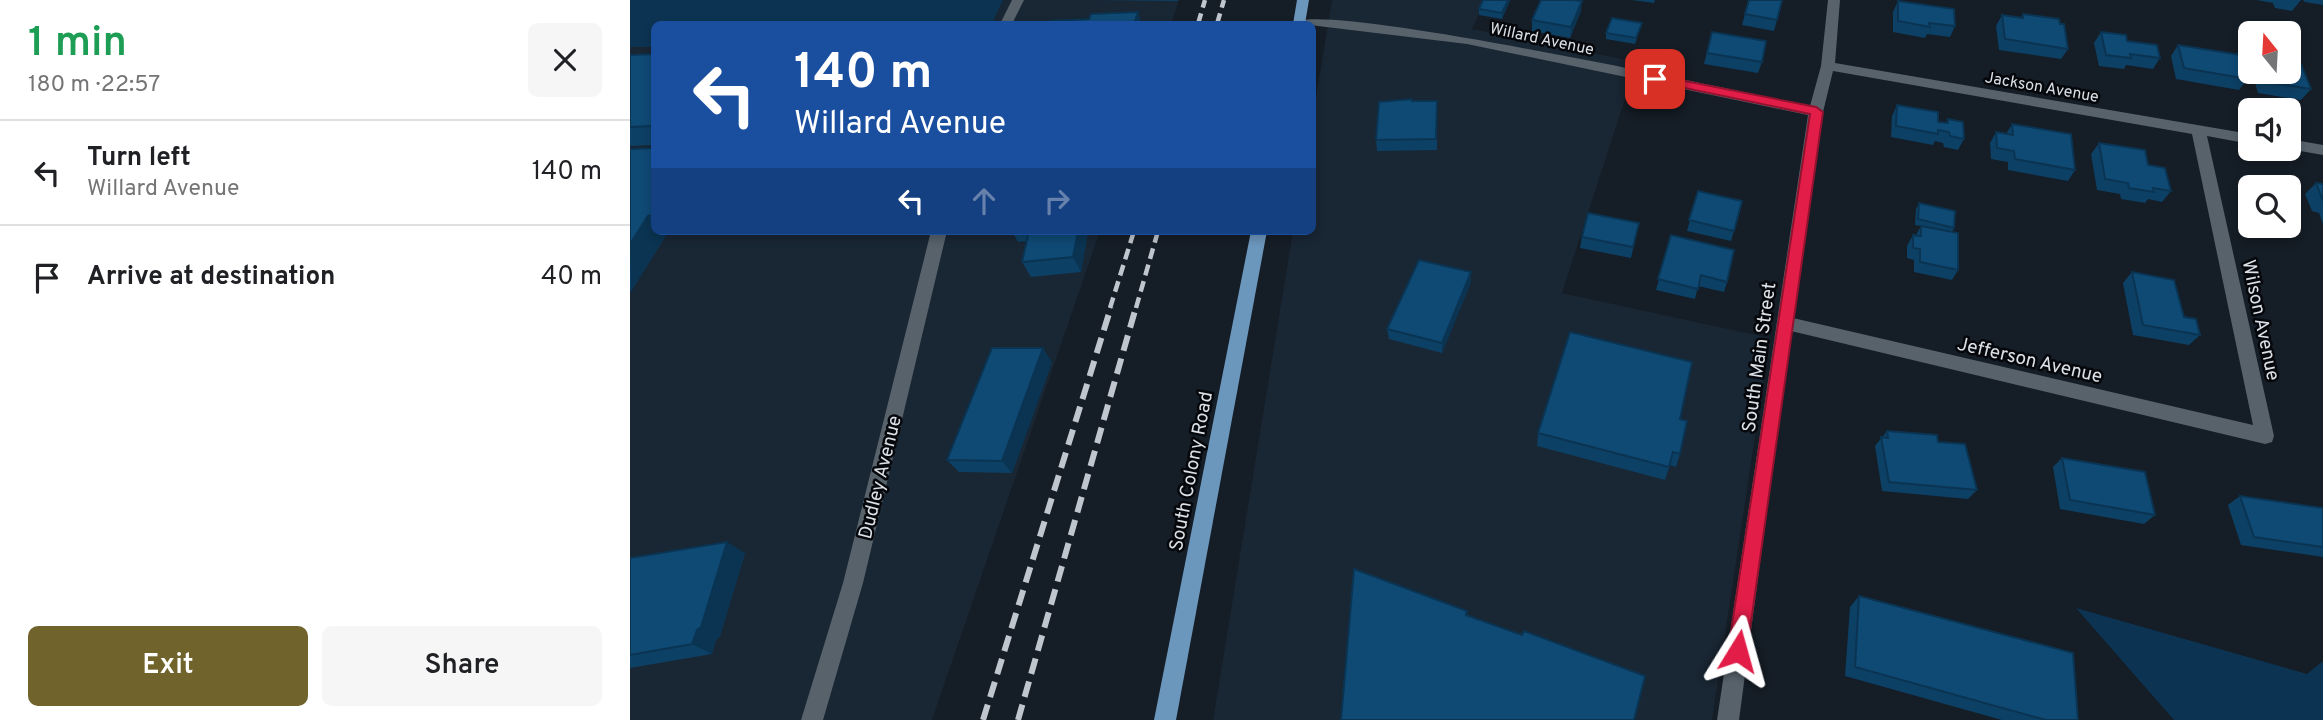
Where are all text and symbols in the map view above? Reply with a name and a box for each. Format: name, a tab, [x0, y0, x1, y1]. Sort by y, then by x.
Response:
text: 1 min	[28, 18, 127, 71]
street label: Willard Avenue	[1488, 19, 1595, 61]
north arrow	[2238, 21, 2301, 84]
map controls	[2238, 21, 2301, 238]
button: close	[528, 23, 602, 97]
text: 140 m	[794, 44, 933, 106]
icon: left	[679, 49, 770, 140]
pin	[1625, 49, 1685, 109]
icon: arrive	[1636, 60, 1674, 98]
street label: Jackson Avenue	[1983, 68, 2100, 108]
text: 180 m · 22:57	[28, 71, 160, 100]
button: sound	[2238, 98, 2301, 161]
text: Willard Avenue	[794, 105, 1006, 145]
text: Turn left	[87, 142, 191, 175]
icon: left	[28, 154, 66, 192]
text: 140 m	[532, 156, 602, 189]
text: Willard Avenue	[87, 175, 239, 204]
button: search	[2238, 175, 2301, 238]
icon: left	[892, 182, 930, 220]
icon: ahead	[965, 182, 1003, 220]
icon: right	[1038, 182, 1076, 220]
street label: Wilson Avenue	[2236, 258, 2285, 383]
icon: arrive	[28, 259, 66, 297]
text: Arrive at destination	[87, 261, 335, 294]
text: 40 m	[541, 261, 602, 294]
street label: South Main Street	[1738, 281, 1782, 434]
street label: Jefferson Avenue	[1955, 333, 2104, 389]
street label: South Colony Road	[1165, 390, 1219, 553]
street label: Dudley Avenue	[854, 413, 908, 542]
position arrow	[1701, 614, 1775, 688]
button: Exit	[28, 626, 308, 706]
button: Share	[322, 626, 602, 706]

